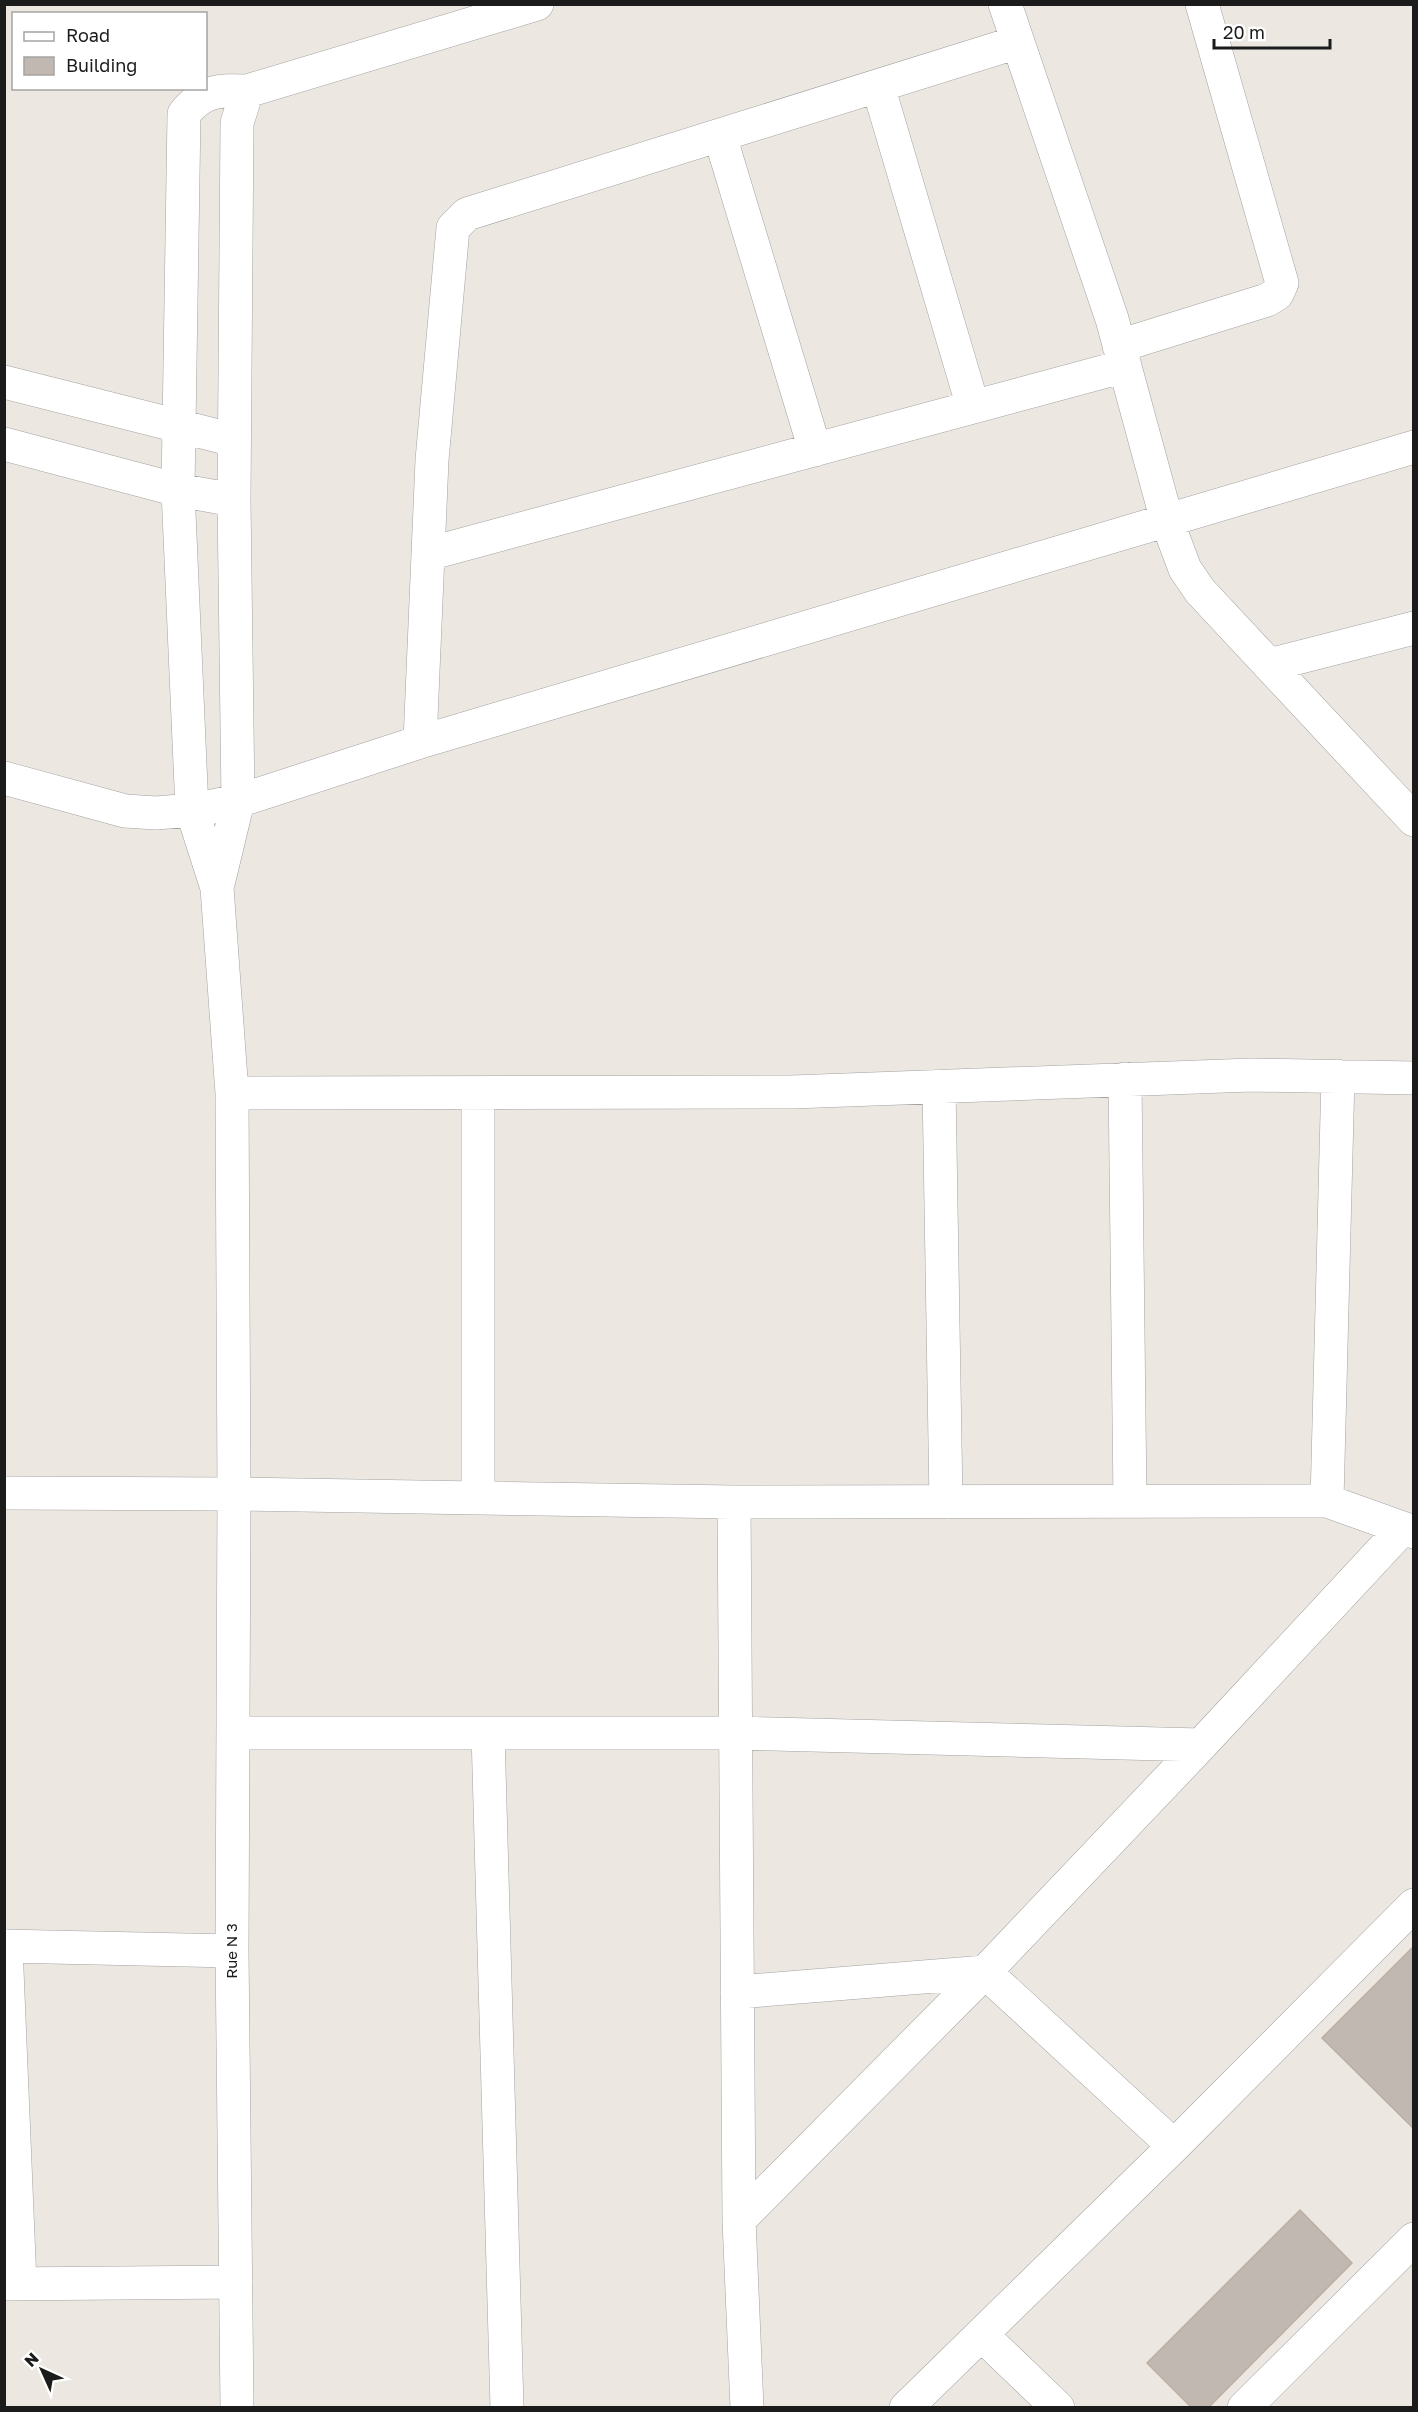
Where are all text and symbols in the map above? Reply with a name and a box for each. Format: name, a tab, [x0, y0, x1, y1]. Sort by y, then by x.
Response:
legend	[12, 12, 207, 90]
scale bar	[1214, 12, 1330, 50]
text: 20 m	[1223, 21, 1265, 43]
text: Road	[66, 24, 110, 46]
text: Building	[66, 54, 137, 76]
street label: Rue N 3	[222, 1923, 240, 1979]
north arrow	[12, 2340, 72, 2400]
text: N	[20, 2348, 43, 2371]

